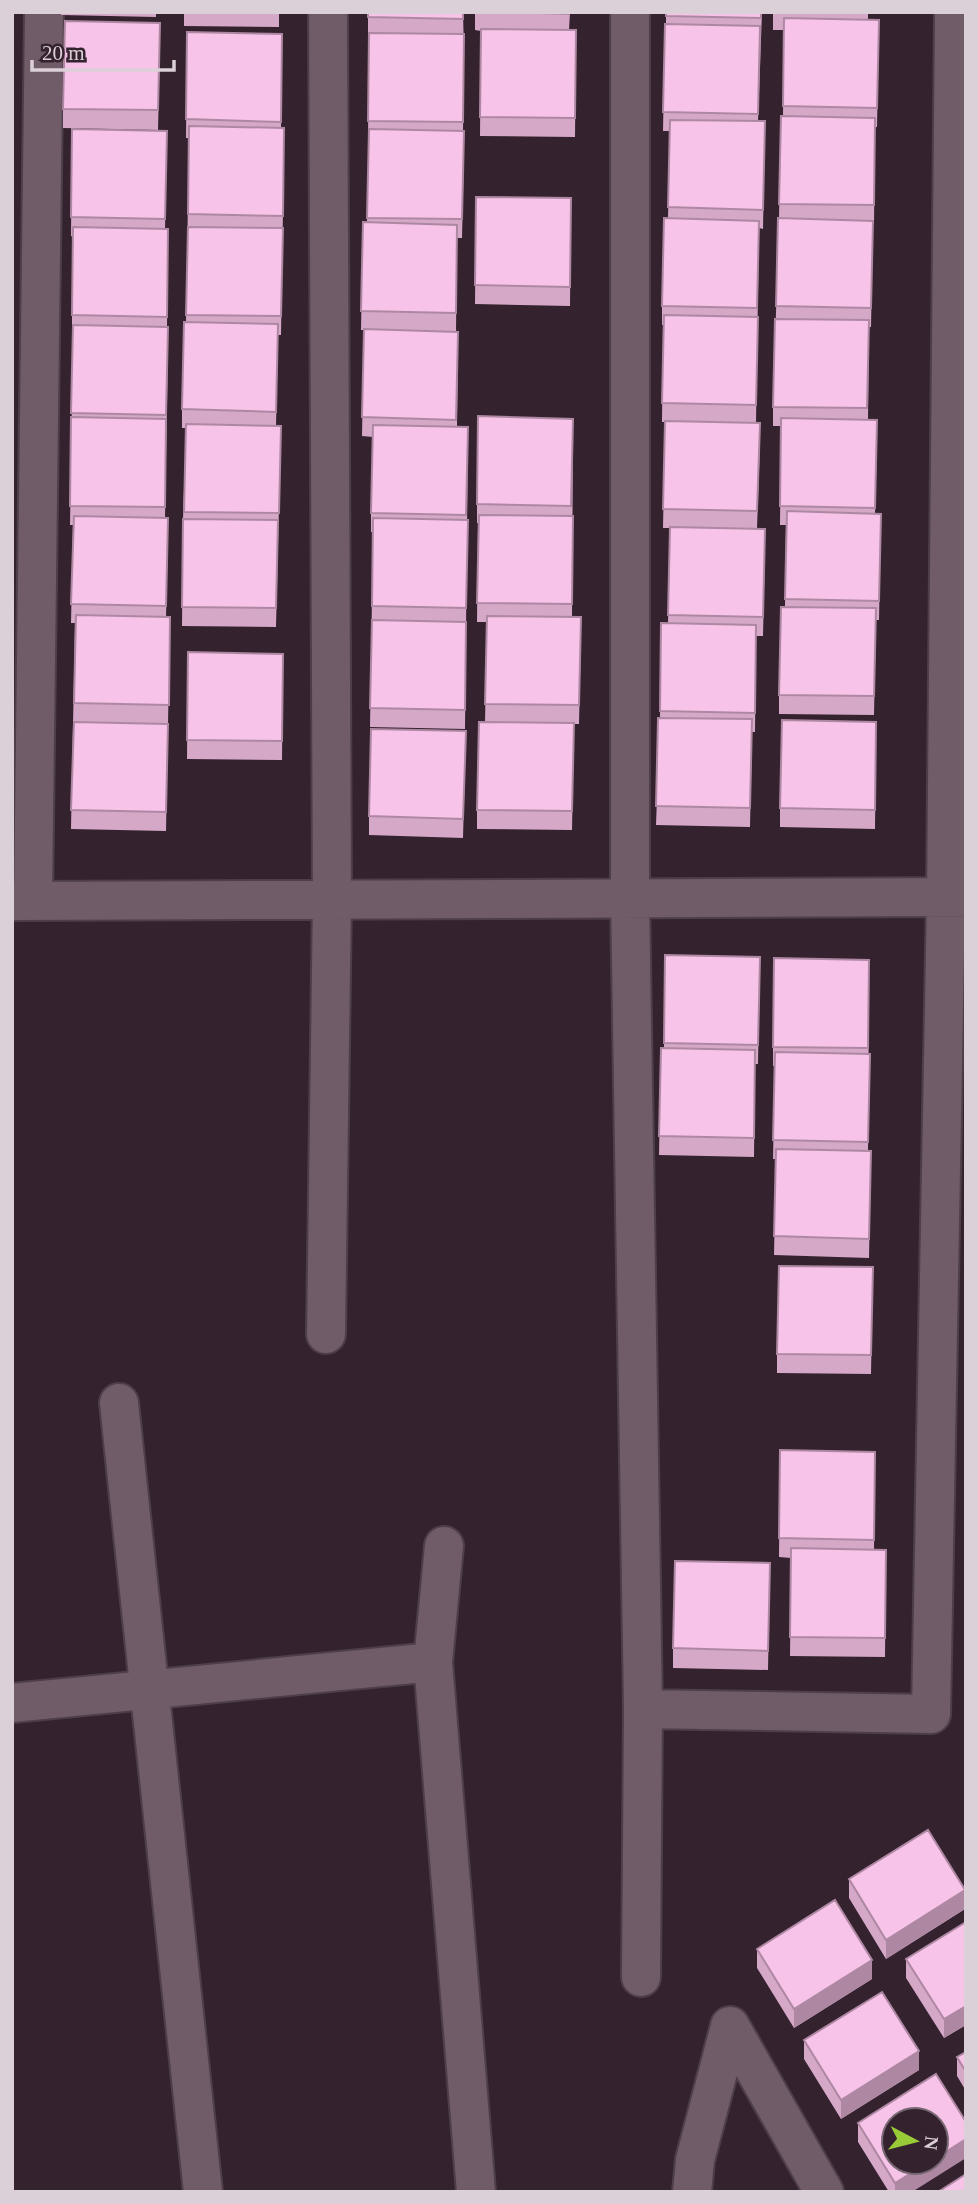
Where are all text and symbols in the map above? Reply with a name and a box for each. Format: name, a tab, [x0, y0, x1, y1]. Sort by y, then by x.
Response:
scale bar	[32, 28, 173, 72]
text: 20 m	[42, 41, 85, 65]
north arrow	[880, 2106, 950, 2176]
text: N	[920, 2135, 943, 2151]

